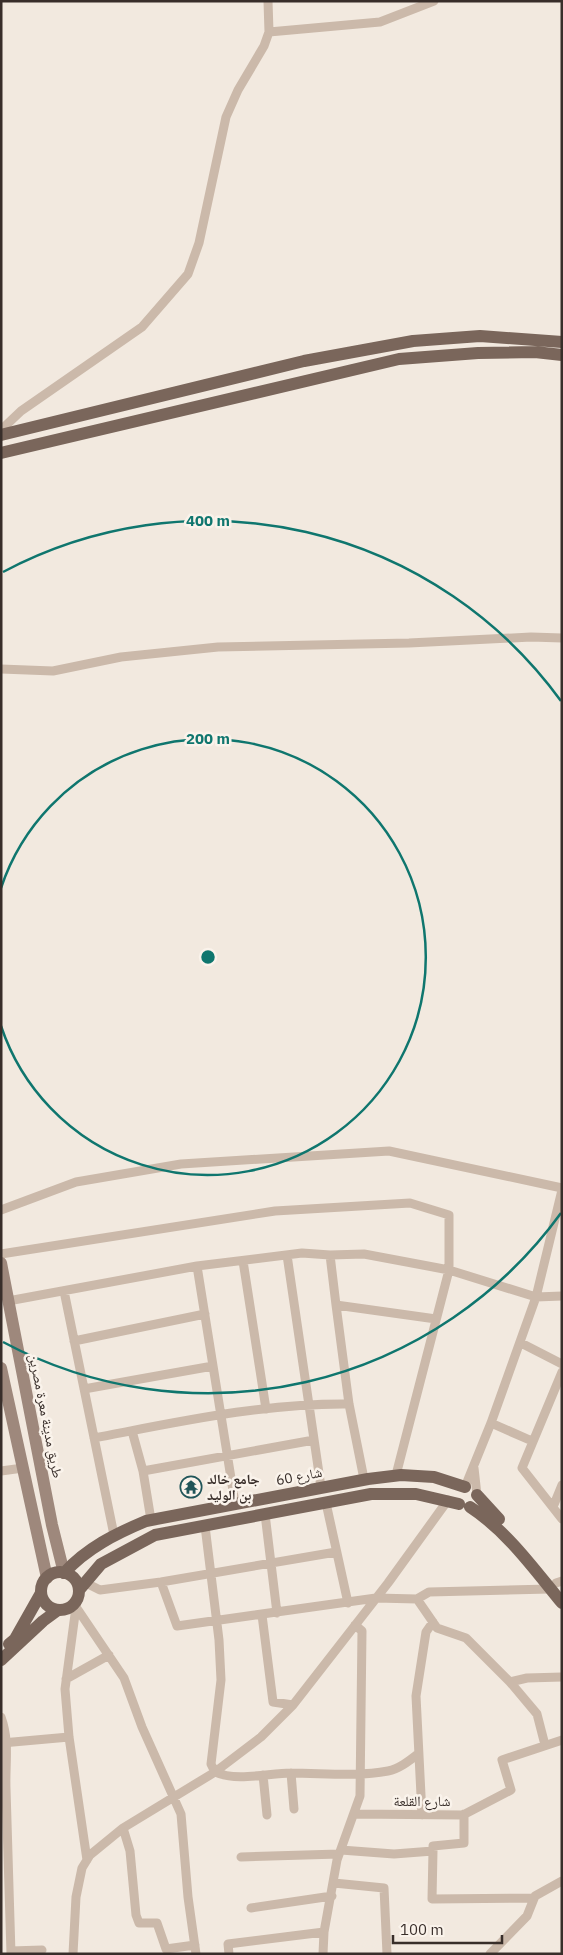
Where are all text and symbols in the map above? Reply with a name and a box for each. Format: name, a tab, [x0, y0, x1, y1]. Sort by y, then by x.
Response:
text: 400 m	[186, 511, 230, 530]
text: 200 m	[186, 729, 230, 748]
centre of rings	[199, 948, 217, 966]
street label: طريق مدينة معرة مصرين	[24, 1352, 67, 1480]
street label: شارع 60	[274, 1463, 324, 1490]
place label: جامع خالد بن الوليد	[207, 1470, 260, 1504]
temple icon: جامع خالد بن الوليد	[179, 1475, 203, 1499]
street label: شارع القلعة	[393, 1792, 451, 1811]
scale bar	[393, 1912, 502, 1944]
text: 100 m	[400, 1920, 444, 1939]

